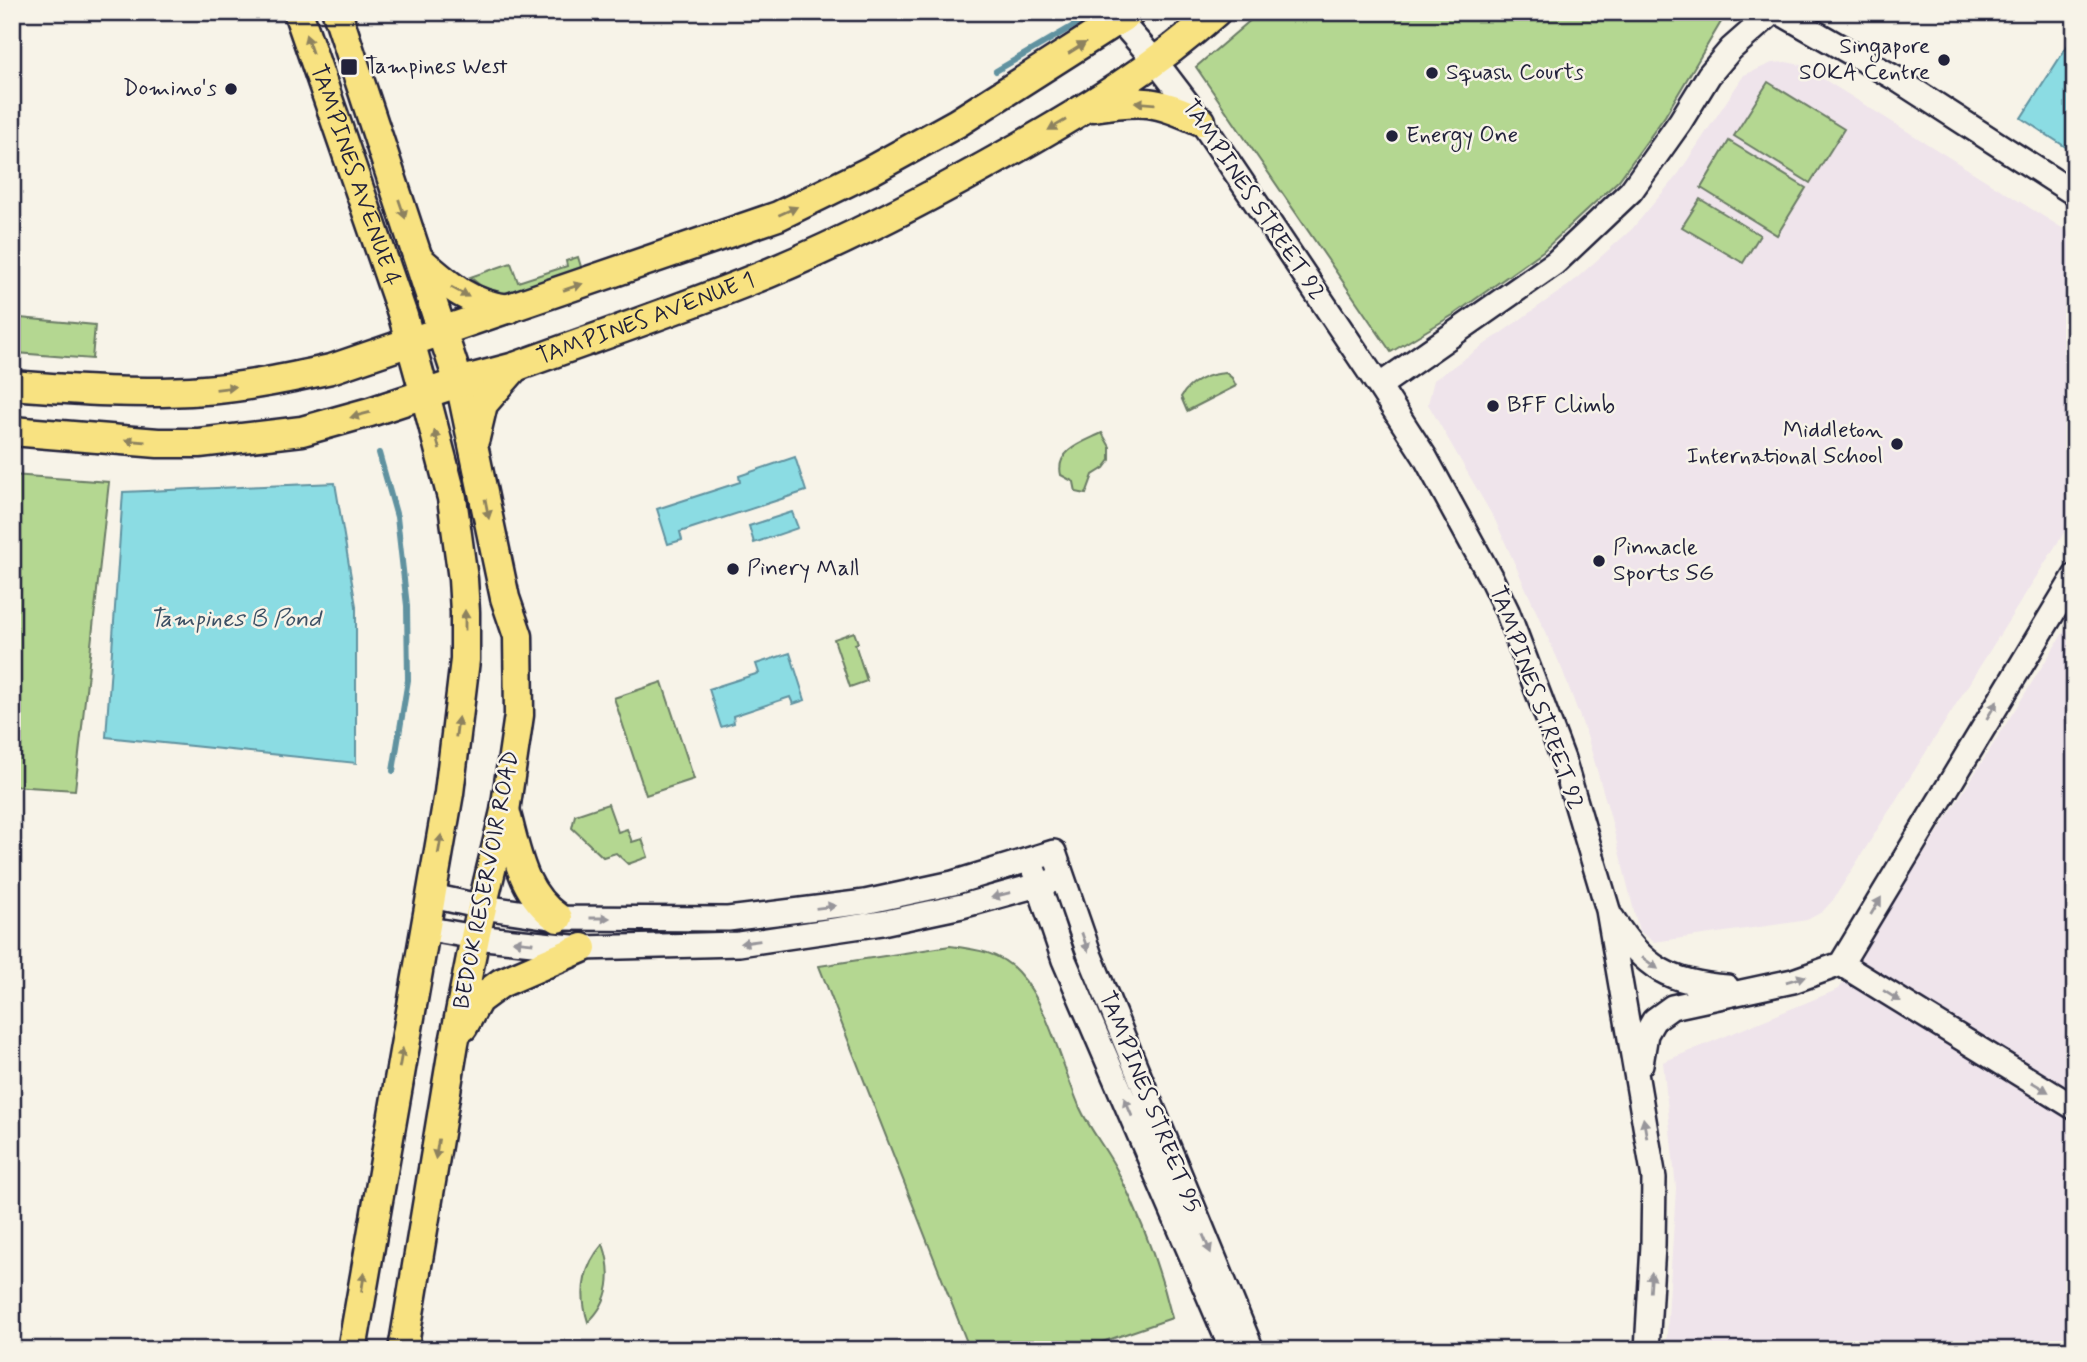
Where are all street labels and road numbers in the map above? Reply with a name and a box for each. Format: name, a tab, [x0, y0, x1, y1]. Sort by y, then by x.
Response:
street label: TAMPINES AVENUE 4	[302, 61, 407, 290]
street label: TAMPINES STREET 92	[1175, 94, 1331, 306]
street label: TAMPINES AVENUE 1	[533, 265, 759, 373]
street label: TAMPINES STREET 92	[1482, 582, 1590, 814]
street label: BEDOK RESERVOIR ROAD	[447, 748, 527, 1012]
street label: TAMPINES STREET 95	[1091, 987, 1207, 1217]

